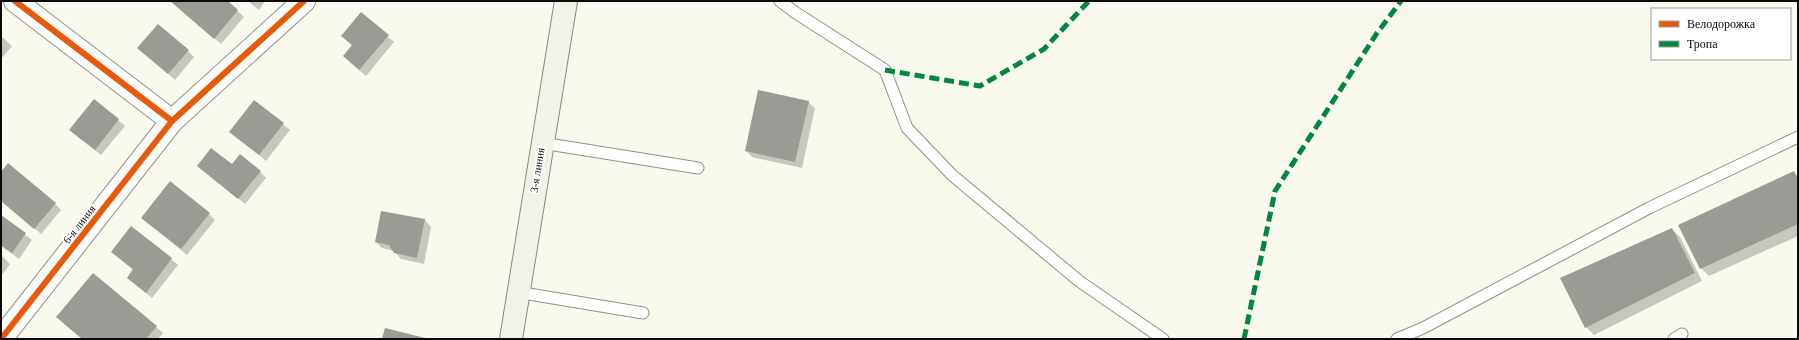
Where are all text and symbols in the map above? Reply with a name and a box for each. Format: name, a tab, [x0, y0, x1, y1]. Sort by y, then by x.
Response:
legend	[1651, 8, 1791, 60]
text: Велодорожка	[1687, 17, 1756, 31]
text: Тропа	[1687, 37, 1718, 51]
street label: 3-я линия	[528, 147, 546, 193]
street label: 6-я линия	[60, 203, 98, 245]

